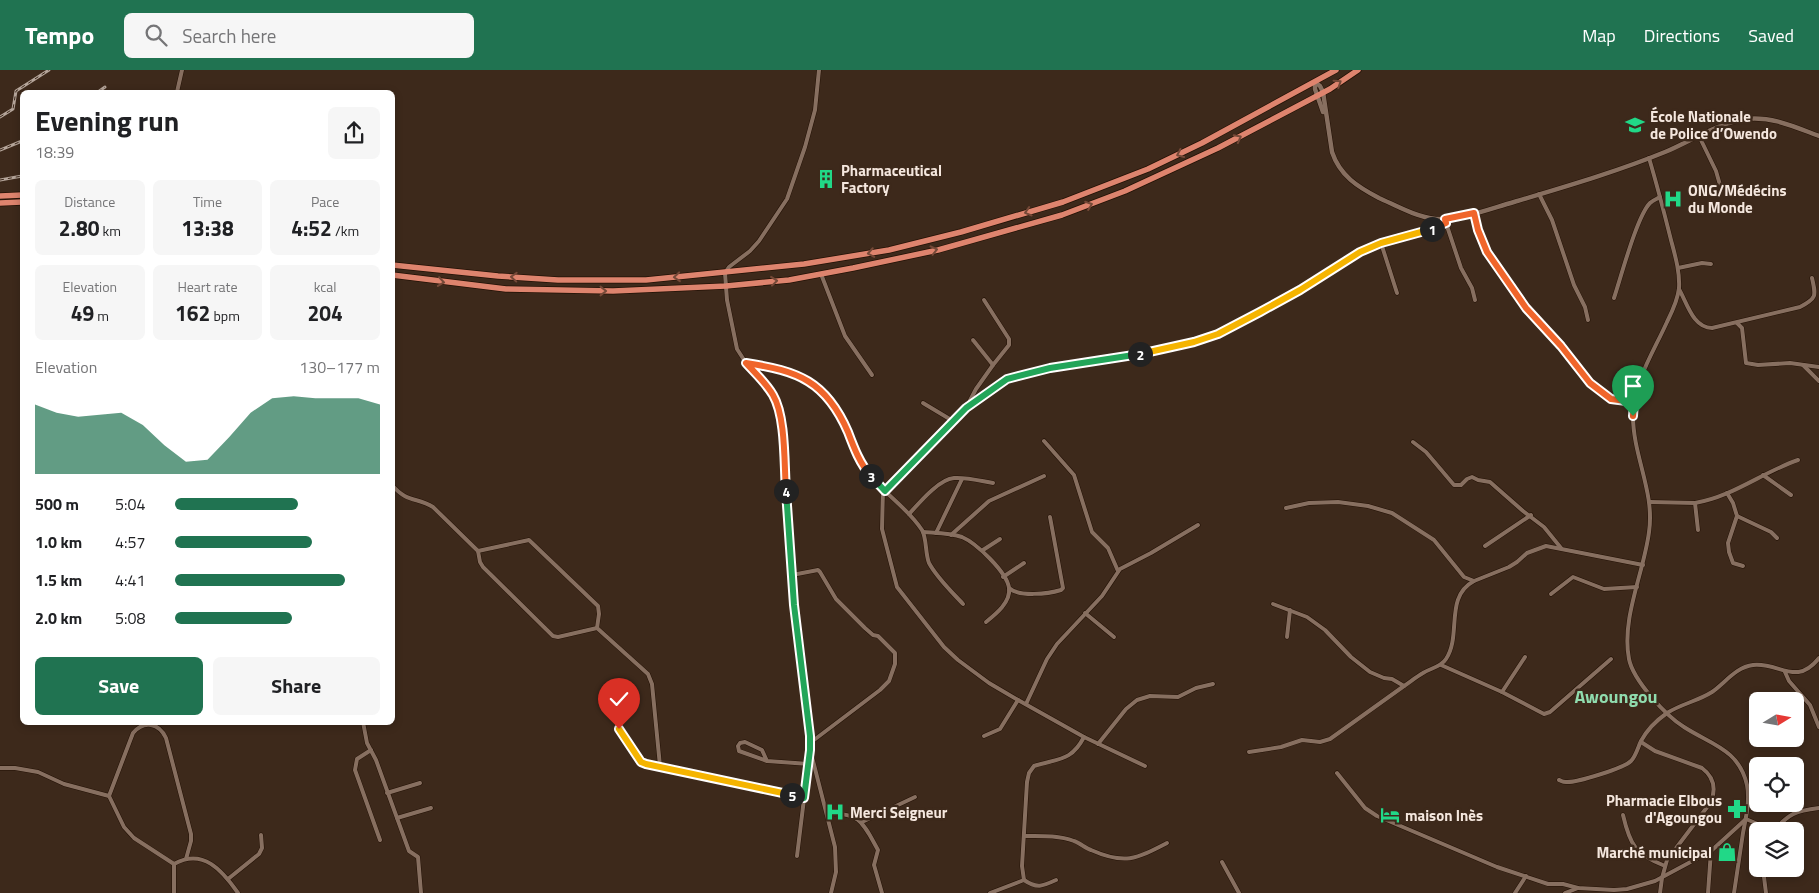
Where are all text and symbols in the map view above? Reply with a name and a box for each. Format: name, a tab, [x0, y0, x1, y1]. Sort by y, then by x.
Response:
search box	[124, 13, 474, 58]
text: Tempo	[25, 17, 94, 53]
icon: search	[142, 21, 170, 49]
text: Search here	[182, 21, 276, 50]
text: Map	[1582, 22, 1616, 49]
text: Directions	[1644, 22, 1720, 49]
text: Saved	[1748, 22, 1794, 49]
one-way arrow	[1333, 80, 1342, 90]
text: Evening run	[35, 99, 179, 142]
place label: École Nationale de Police d’Owendo	[1650, 105, 1777, 145]
button: share	[328, 107, 380, 159]
school or university icon: École Nationale de Police d’Owendo	[1624, 114, 1646, 136]
one-way arrow	[1232, 134, 1241, 144]
text: 18:39	[35, 140, 74, 164]
one-way arrow	[1176, 148, 1185, 158]
place label: Pharmaceutical Factory	[841, 159, 942, 199]
building icon: Pharmaceutical Factory	[815, 168, 837, 190]
place label: ONG/Médécins du Monde	[1688, 179, 1787, 219]
hospital icon: ONG/Médécins du Monde	[1662, 188, 1684, 210]
text: Distance	[64, 191, 115, 212]
text: Time	[193, 191, 222, 212]
text: Pace	[311, 191, 339, 212]
one-way arrow	[1085, 201, 1093, 211]
one-way arrow	[1024, 207, 1033, 217]
text: 2.80	[59, 212, 99, 244]
text: 13:38	[181, 212, 234, 244]
text: 4:52	[291, 212, 332, 244]
pin: 1	[1420, 216, 1444, 242]
text: 1	[1429, 219, 1436, 240]
text: km	[99, 220, 121, 241]
text: /km	[332, 220, 359, 241]
one-way arrow	[929, 245, 938, 256]
one-way arrow	[867, 248, 875, 258]
one-way arrow	[510, 272, 518, 283]
one-way arrow	[672, 272, 680, 283]
text: Elevation	[63, 276, 117, 297]
text: Heart rate	[177, 276, 238, 297]
text: kcal	[314, 276, 337, 297]
one-way arrow	[436, 276, 445, 286]
one-way arrow	[770, 276, 778, 287]
one-way arrow	[600, 286, 607, 296]
text: 49	[71, 297, 94, 329]
text: 162	[175, 297, 210, 329]
text: 204	[308, 297, 343, 329]
text: m	[94, 305, 109, 326]
text: bpm	[210, 305, 240, 326]
pin: 2	[1128, 342, 1152, 366]
text: 2	[1137, 344, 1144, 365]
text: Elevation	[35, 355, 97, 379]
text: 130–177 m	[299, 355, 380, 379]
pin	[1612, 365, 1654, 416]
icon: arrive	[1619, 372, 1647, 400]
pin: 3	[858, 464, 884, 488]
text: 3	[868, 466, 875, 487]
pin: 4	[774, 478, 798, 504]
text: 4	[783, 481, 790, 502]
text: 500 m	[35, 492, 79, 516]
text: 5:04	[115, 492, 145, 516]
text: 1.0 km	[35, 530, 82, 554]
text: 4:57	[115, 530, 145, 554]
text: 1.5 km	[35, 568, 82, 592]
text: 4:41	[115, 568, 145, 592]
text: 2.0 km	[35, 606, 82, 630]
text: 5:08	[115, 606, 145, 630]
button: Save	[35, 657, 203, 715]
button: Share	[213, 657, 380, 715]
pin	[598, 678, 640, 729]
district label: Awoungou	[1574, 683, 1658, 710]
icon: check	[605, 685, 633, 713]
north arrow	[1749, 692, 1804, 748]
map controls	[1749, 692, 1804, 877]
button: locate	[1749, 757, 1804, 812]
pin: 5	[780, 782, 804, 808]
text: 5	[789, 785, 796, 806]
place label: Pharmacie Elbous d'Agoungou	[1606, 789, 1722, 829]
pharmacy icon: Pharmacie Elbous d'Agoungou	[1726, 798, 1748, 820]
hospital icon: Merci Seigneur	[824, 801, 846, 823]
place label: Merci Seigneur	[850, 801, 948, 824]
hotel icon: maison Inès	[1379, 804, 1401, 826]
place label: maison Inès	[1405, 804, 1483, 827]
button: layers	[1749, 822, 1804, 877]
place label: Marché municipal	[1596, 841, 1712, 864]
shop icon: Marché municipal	[1716, 841, 1738, 863]

